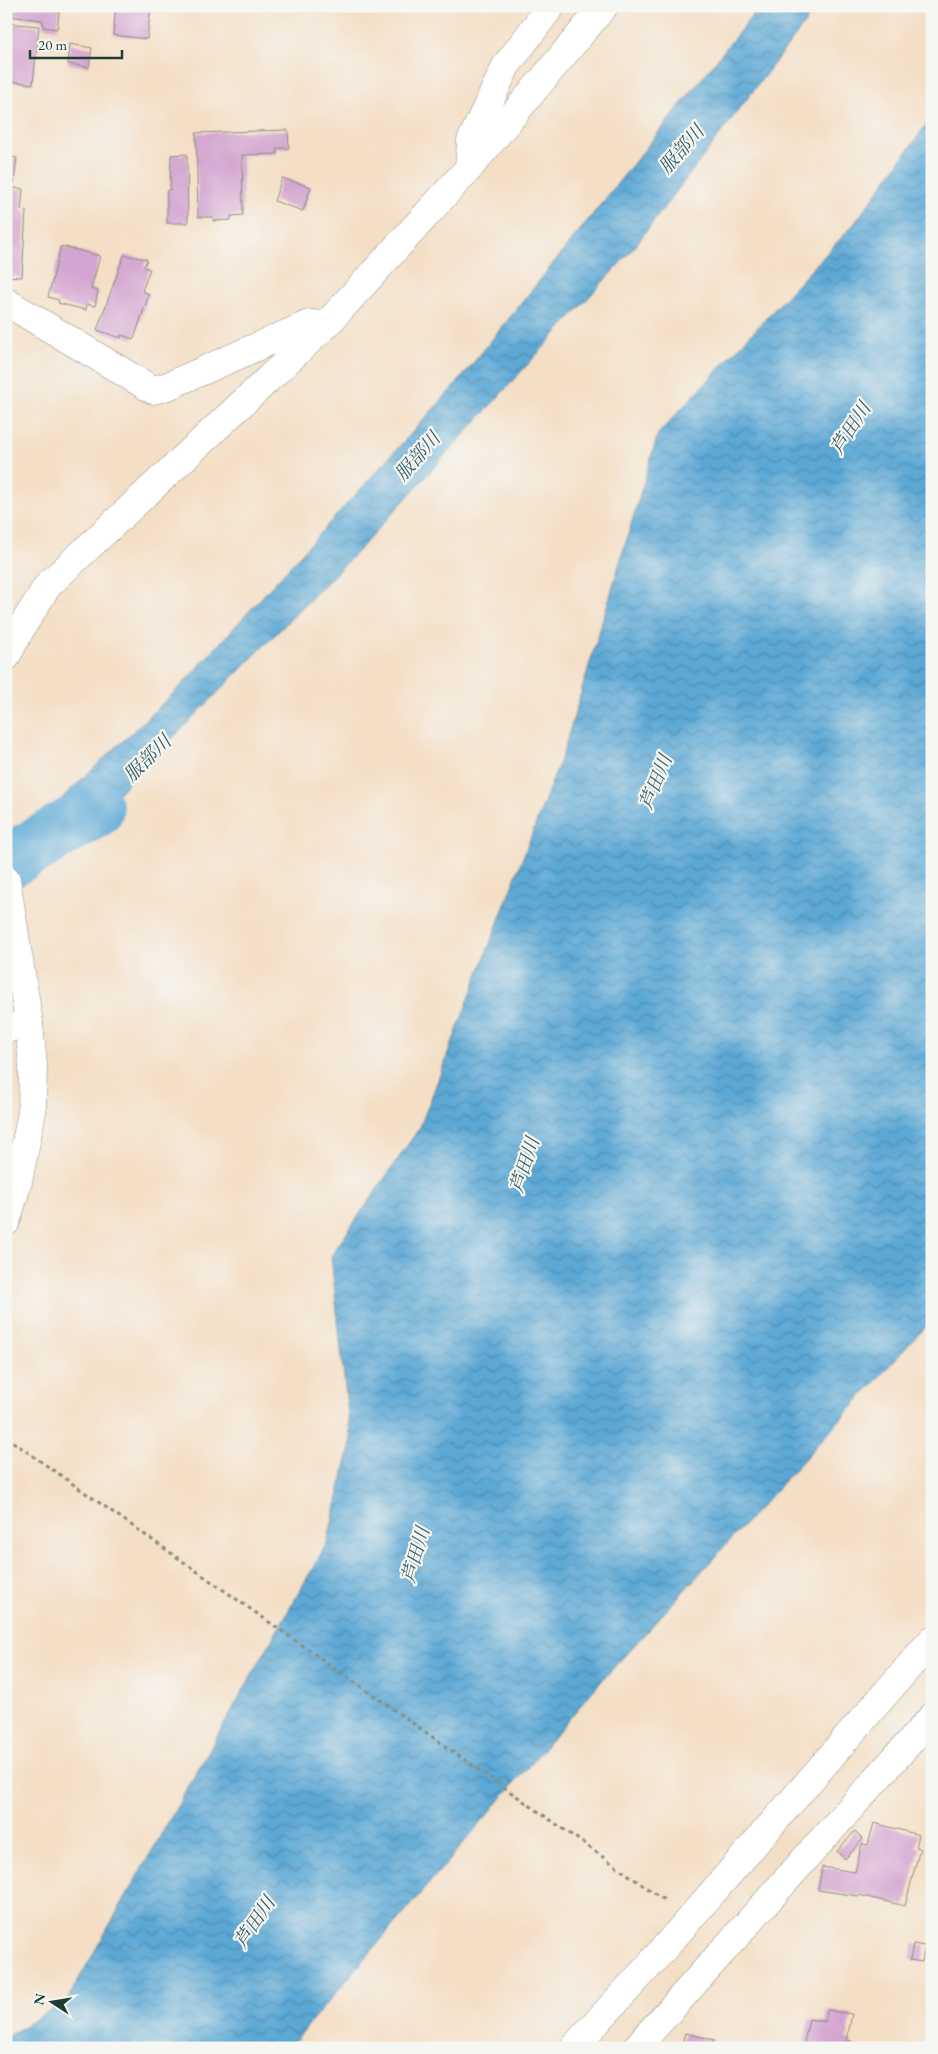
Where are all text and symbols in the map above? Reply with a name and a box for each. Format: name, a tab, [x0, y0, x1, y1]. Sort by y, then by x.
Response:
scale bar	[30, 28, 122, 60]
text: 20 m	[38, 35, 67, 54]
water label: 服部川	[653, 118, 711, 179]
water label: 芦田川	[824, 396, 878, 459]
water label: 服部川	[389, 425, 447, 486]
water label: 服部川	[118, 728, 178, 787]
water label: 芦田川	[633, 749, 678, 813]
water label: 芦田川	[504, 1132, 546, 1196]
water label: 芦田川	[396, 1522, 436, 1586]
water label: 芦田川	[228, 1890, 282, 1953]
north arrow	[28, 1976, 78, 2026]
text: N	[29, 1991, 49, 2007]

